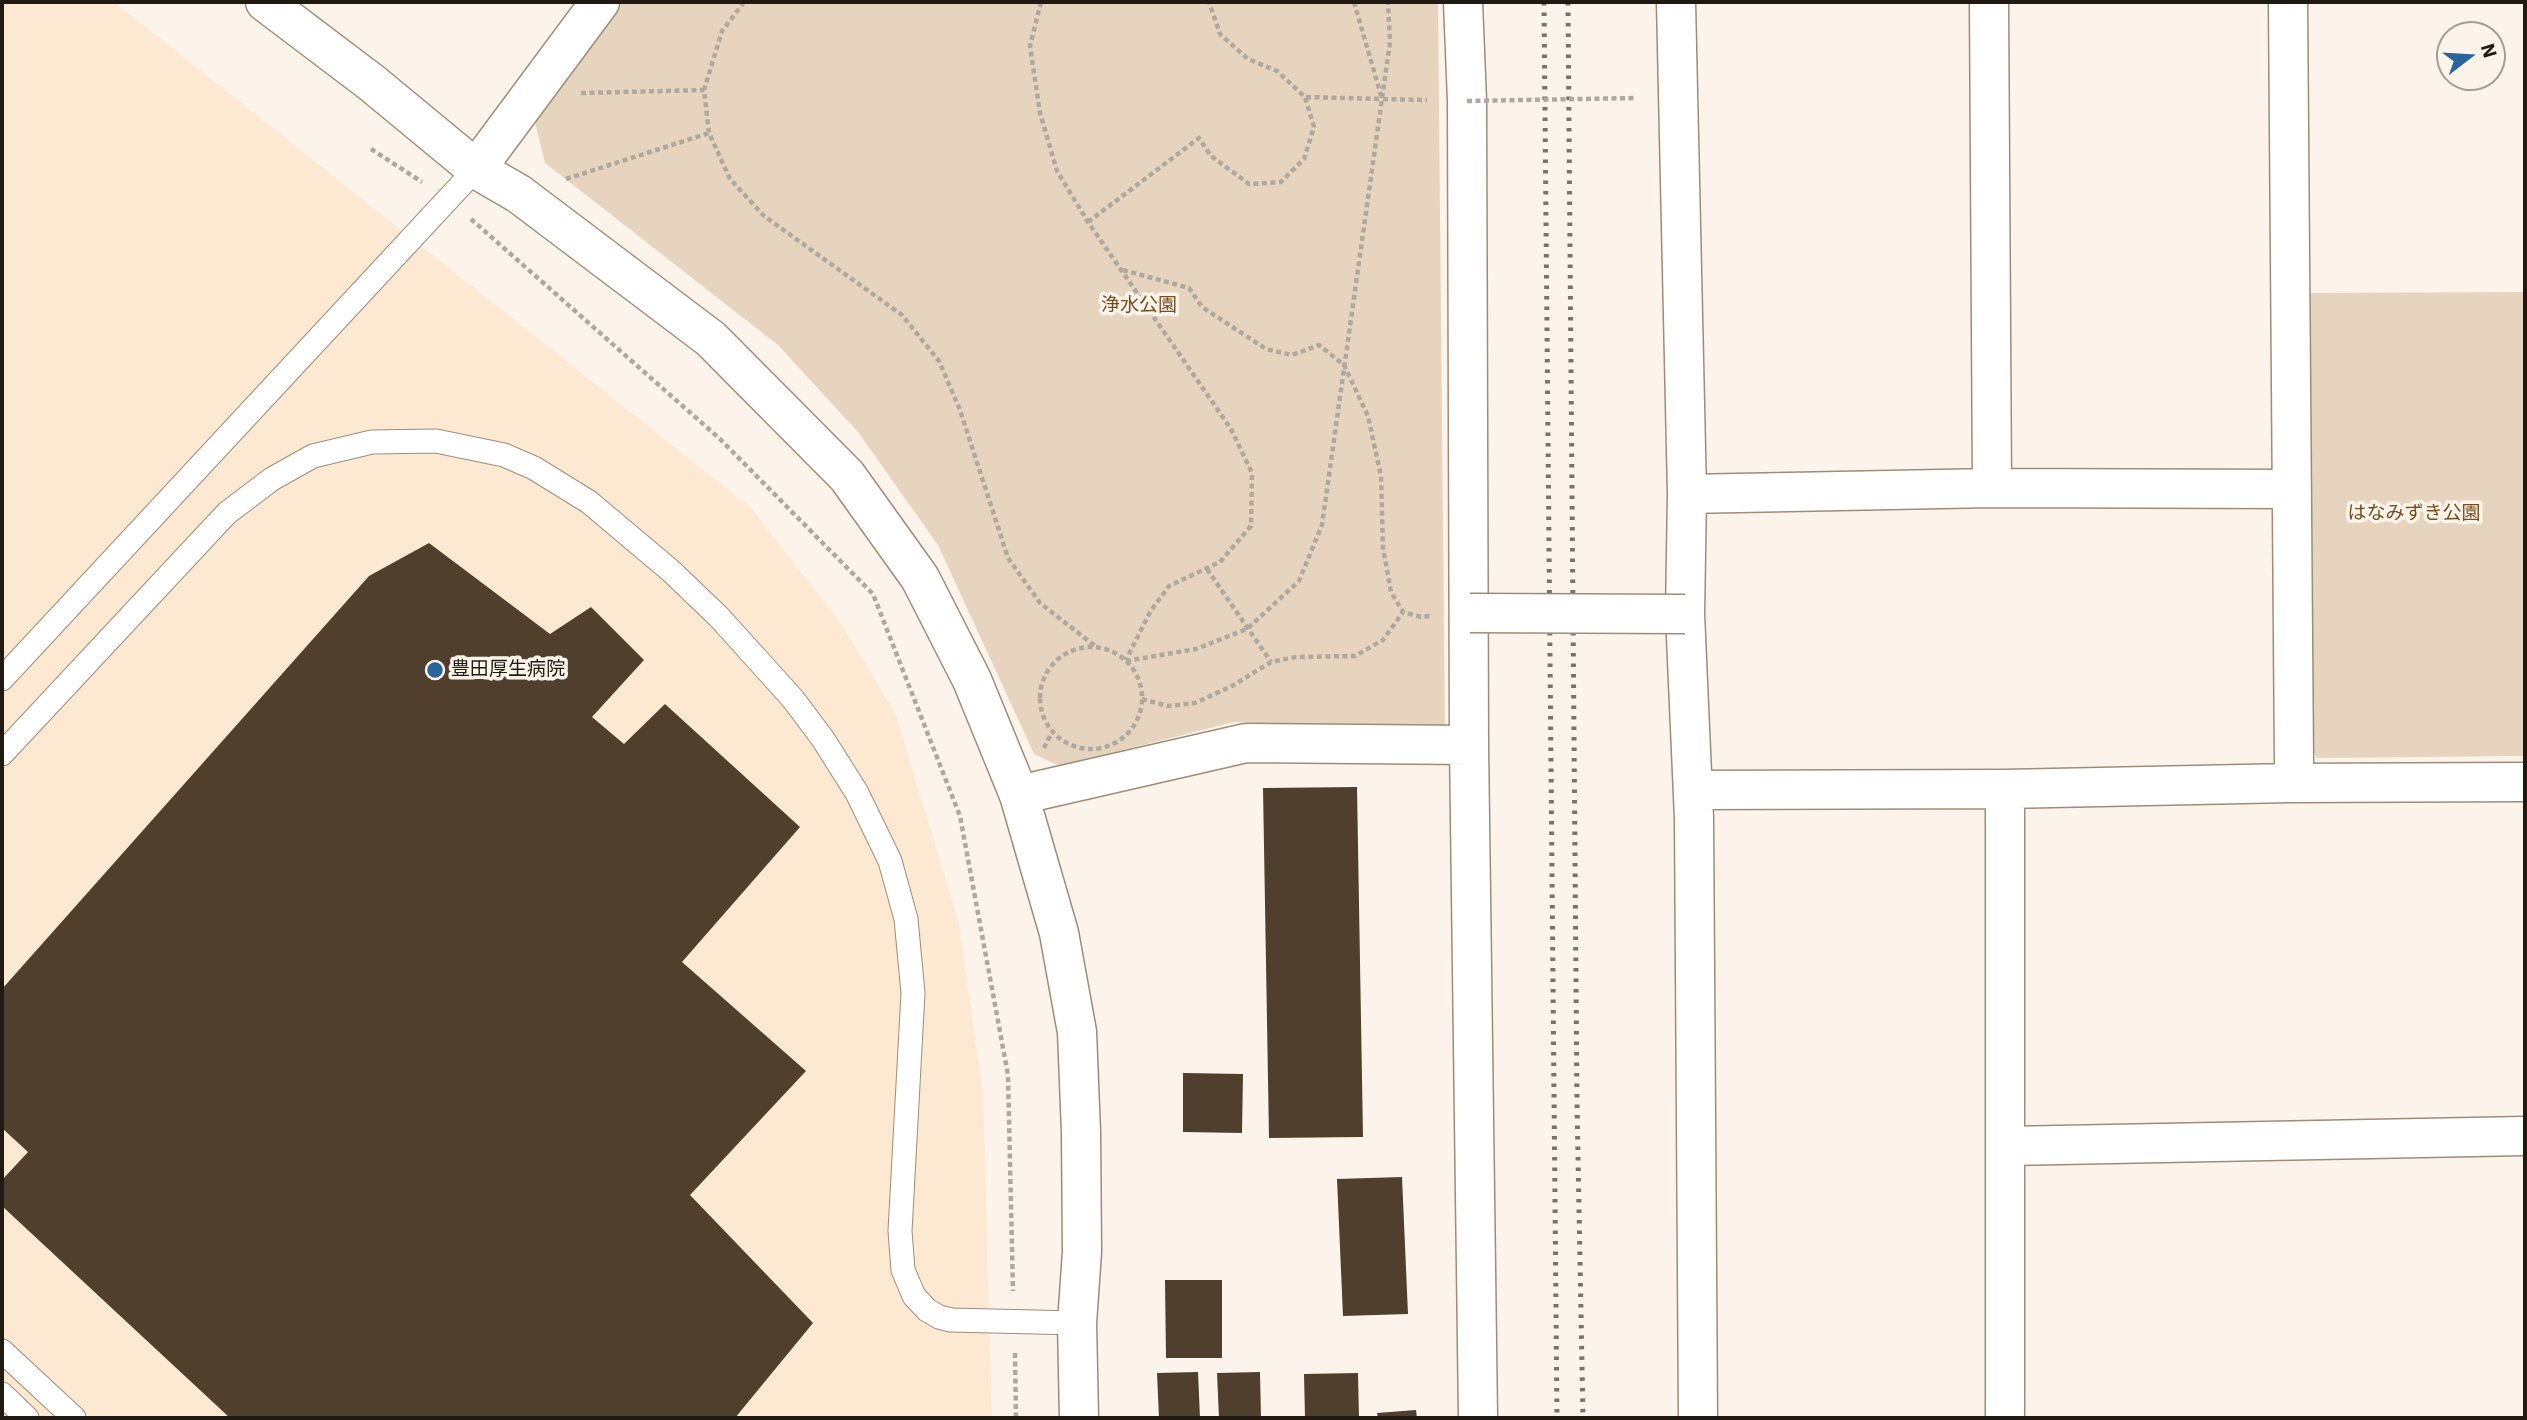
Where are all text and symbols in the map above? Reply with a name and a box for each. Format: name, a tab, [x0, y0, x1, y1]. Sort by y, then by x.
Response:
north arrow	[2436, 21, 2506, 91]
text: N	[2476, 40, 2503, 61]
park label: 浄水公園	[1101, 295, 1177, 317]
park label: はなみずき公園	[2348, 503, 2480, 525]
place label: 豊田厚生病院	[451, 659, 565, 681]
marker: 豊田厚生病院	[425, 660, 445, 680]

